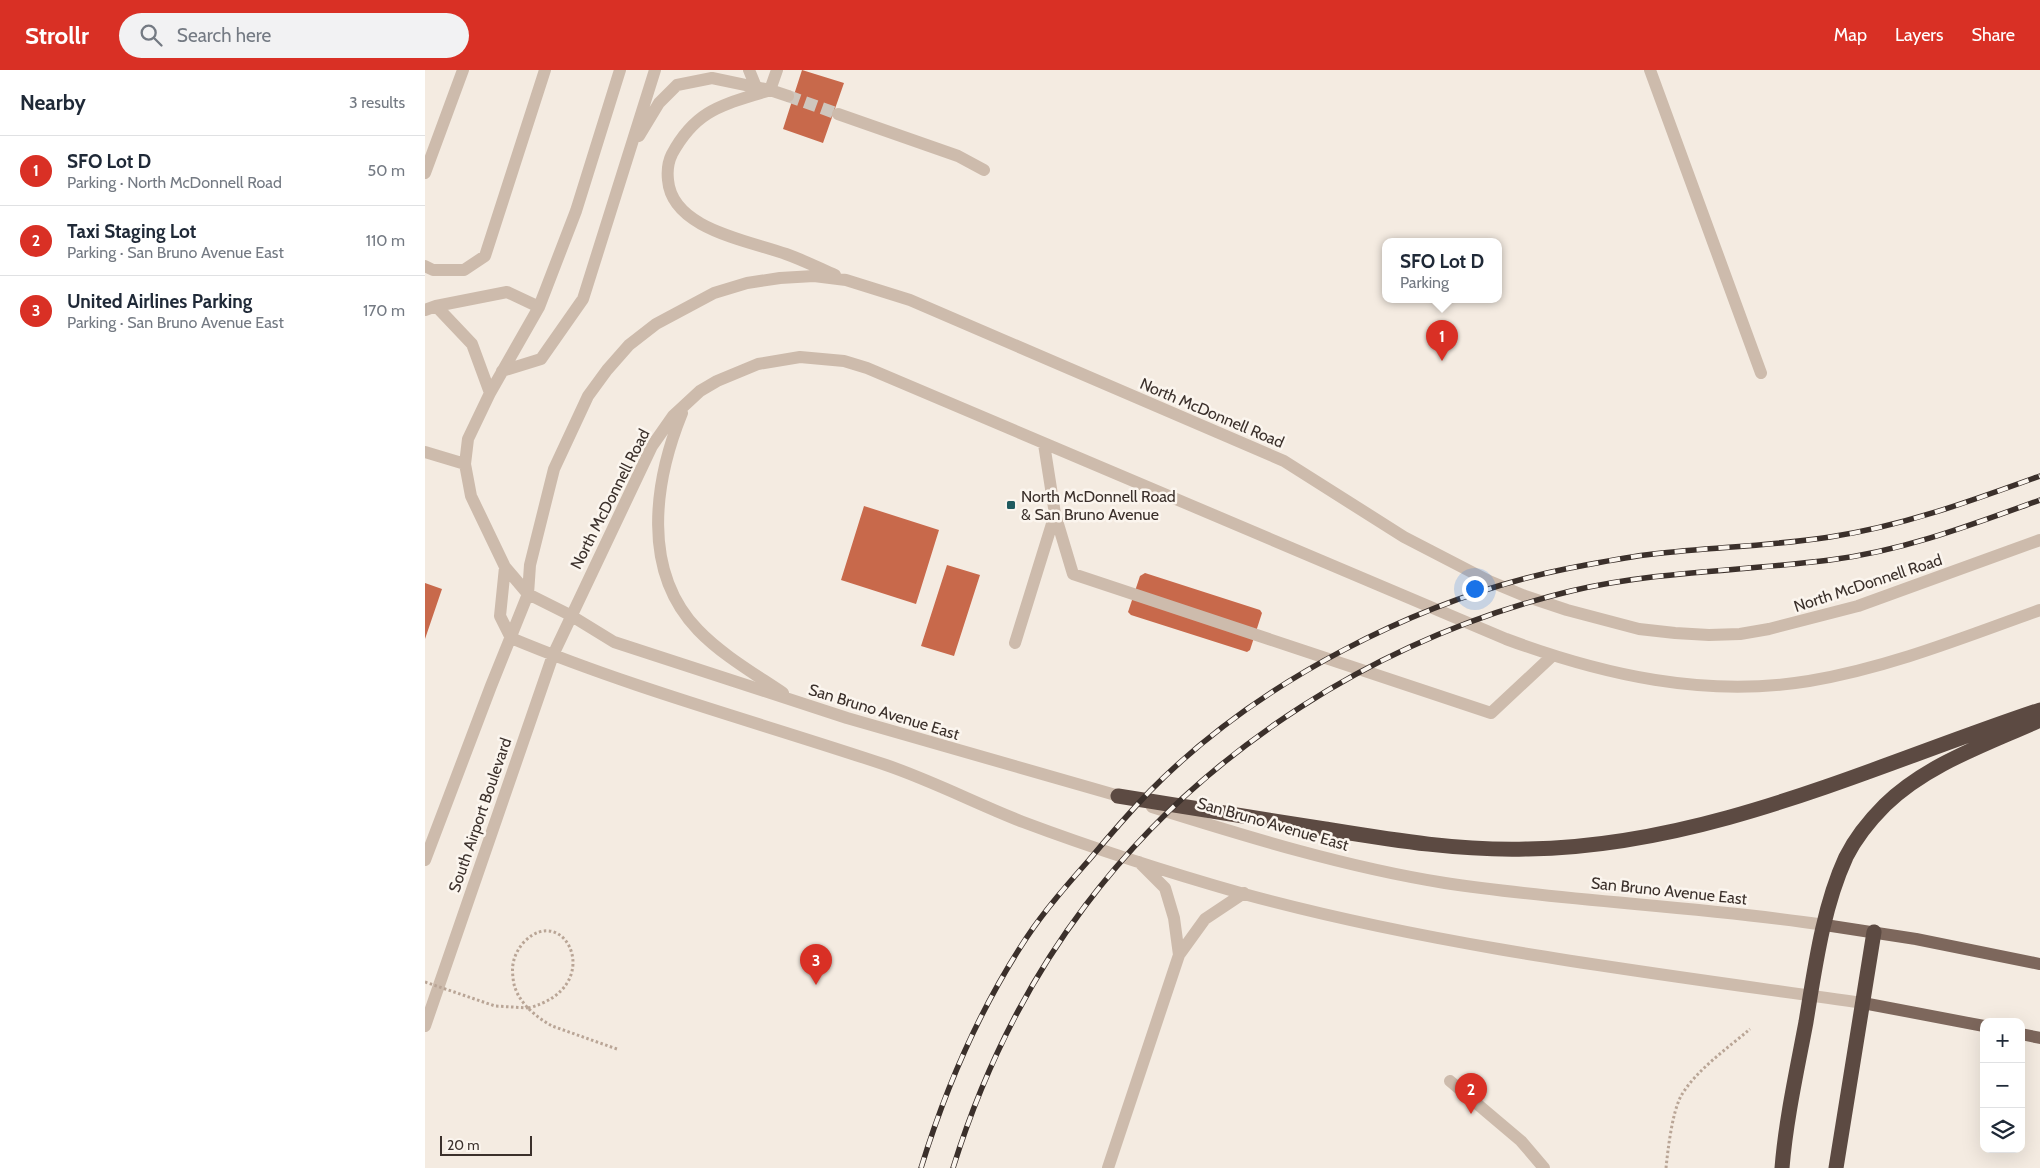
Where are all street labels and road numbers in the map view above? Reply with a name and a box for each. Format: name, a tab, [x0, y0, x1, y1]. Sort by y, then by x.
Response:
street label: North McDonnell Road	[1137, 374, 1287, 452]
street label: North McDonnell Road	[566, 426, 654, 572]
street label: North McDonnell Road	[1791, 550, 1945, 616]
street label: San Bruno Avenue East	[806, 680, 962, 744]
street label: South Airport Boulevard	[445, 735, 515, 895]
street label: San Bruno Avenue East	[1195, 793, 1352, 855]
street label: San Bruno Avenue East	[1590, 873, 1749, 909]

